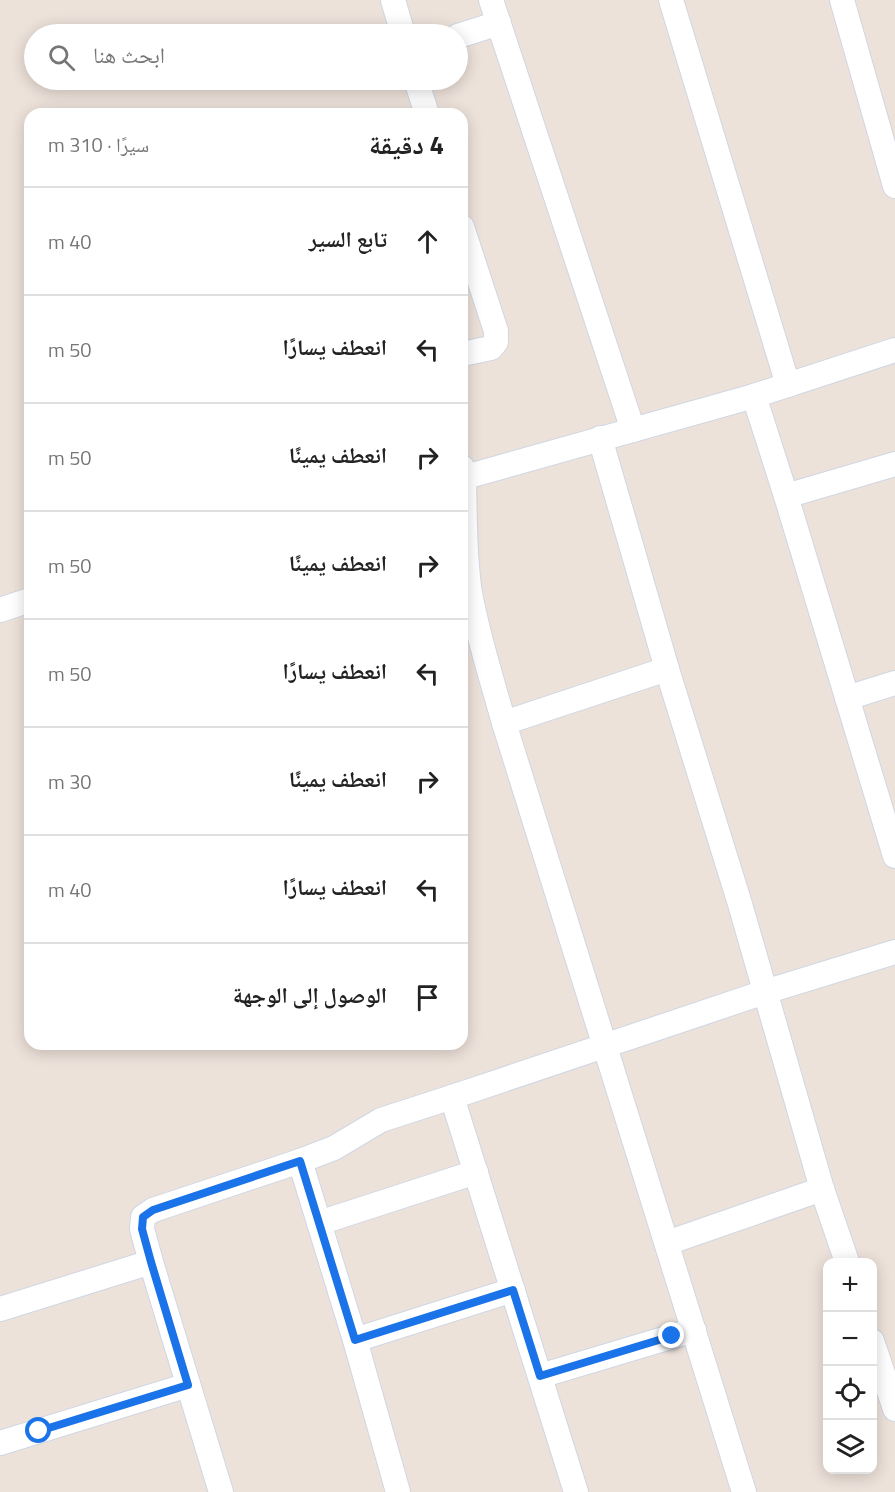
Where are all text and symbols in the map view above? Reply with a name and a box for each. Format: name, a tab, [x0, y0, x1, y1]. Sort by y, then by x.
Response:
search box	[24, 24, 468, 90]
text: ابحث هنا	[93, 38, 165, 72]
icon: search	[45, 41, 78, 74]
text: 4 دقيقة	[369, 125, 444, 164]
text: سيرًا · 310 m	[48, 129, 149, 160]
text: تابع السير	[309, 222, 387, 256]
icon: ahead	[411, 225, 444, 258]
text: 40 m	[48, 226, 92, 257]
text: انعطف يسارًا	[282, 330, 387, 364]
icon: left	[411, 333, 444, 366]
text: 50 m	[48, 334, 92, 365]
text: انعطف يمينًا	[289, 438, 387, 472]
icon: right	[411, 441, 444, 474]
text: 50 m	[48, 442, 92, 473]
text: انعطف يمينًا	[289, 546, 387, 580]
icon: right	[411, 549, 444, 582]
text: 50 m	[48, 550, 92, 581]
text: انعطف يسارًا	[282, 654, 387, 688]
icon: left	[411, 657, 444, 690]
text: 50 m	[48, 658, 92, 689]
text: انعطف يمينًا	[289, 762, 387, 796]
icon: right	[411, 765, 444, 798]
text: 30 m	[48, 766, 92, 797]
text: انعطف يسارًا	[282, 870, 387, 904]
icon: left	[411, 873, 444, 906]
text: 40 m	[48, 874, 92, 905]
text: الوصول إلى الوجهة	[233, 978, 387, 1012]
icon: arrive	[411, 981, 444, 1014]
map controls	[823, 1258, 877, 1474]
button: +	[823, 1258, 877, 1312]
button: −	[823, 1312, 877, 1366]
route end	[658, 1322, 684, 1348]
button: locate	[823, 1366, 877, 1420]
route start	[25, 1417, 51, 1443]
button: layers	[823, 1420, 877, 1474]

